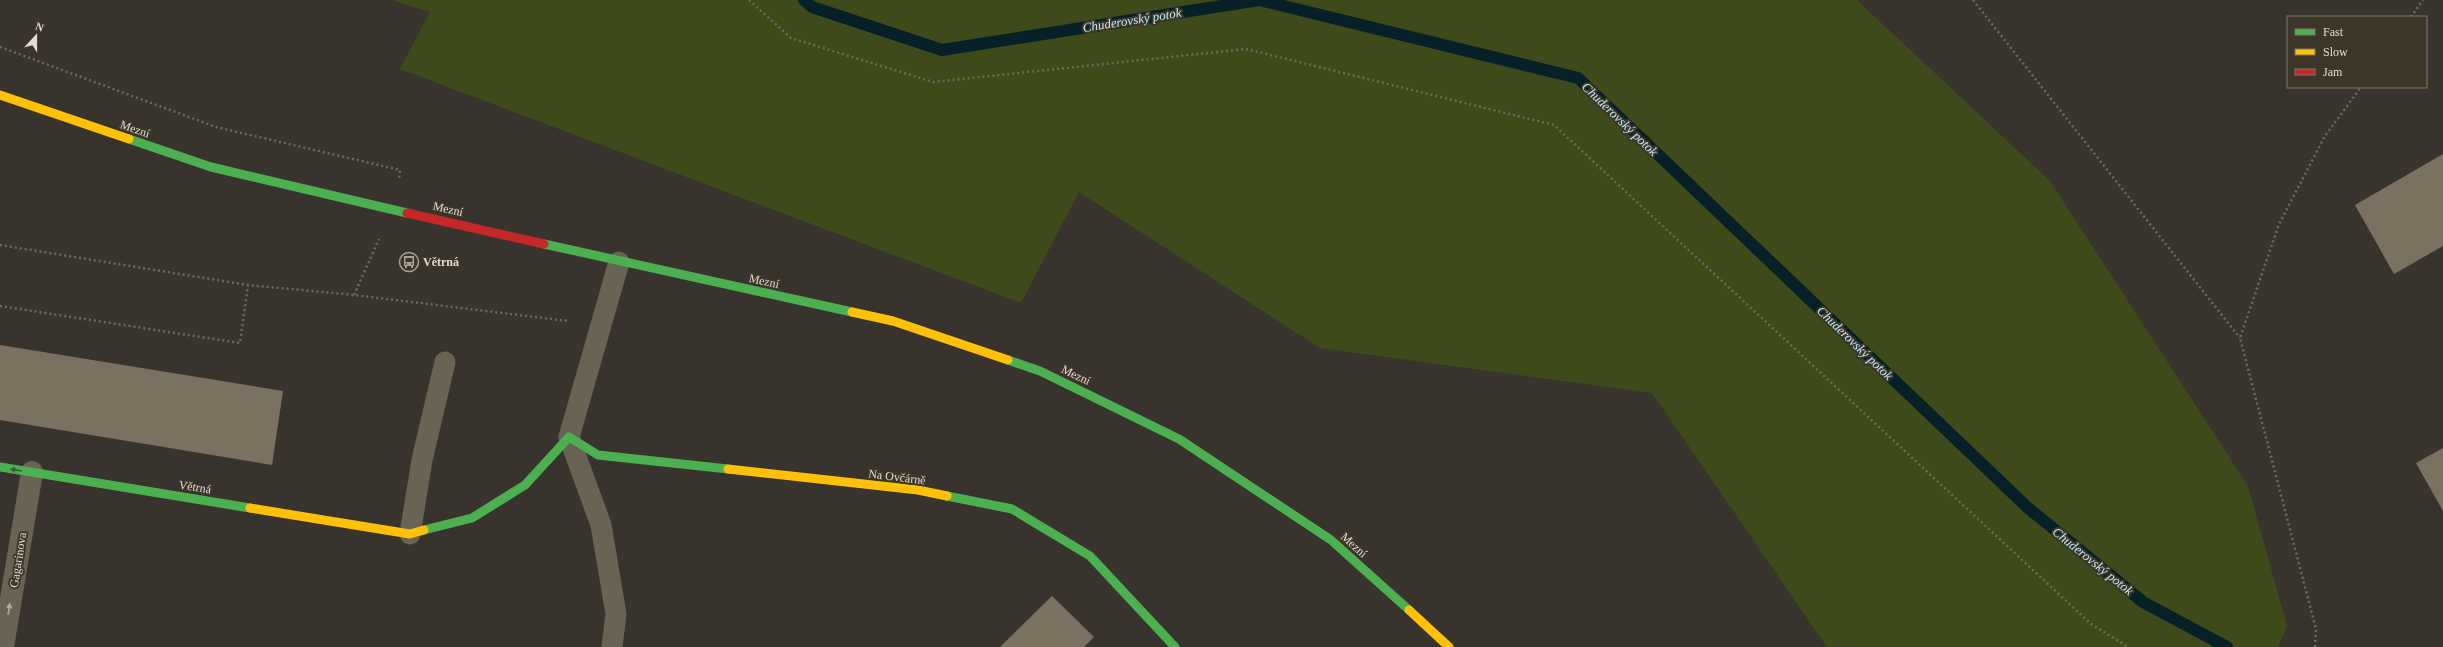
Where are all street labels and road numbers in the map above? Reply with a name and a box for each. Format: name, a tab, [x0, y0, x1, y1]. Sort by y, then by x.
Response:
street label: Mezní	[118, 117, 152, 141]
street label: Mezní	[431, 199, 465, 219]
street label: Mezní	[748, 271, 781, 291]
street label: Mezní	[1059, 362, 1093, 388]
street label: Na Ovčárně	[868, 467, 926, 487]
street label: Větrná	[178, 478, 213, 497]
street label: Mezní	[1338, 530, 1371, 561]
street label: Gagarinova	[7, 531, 29, 589]

